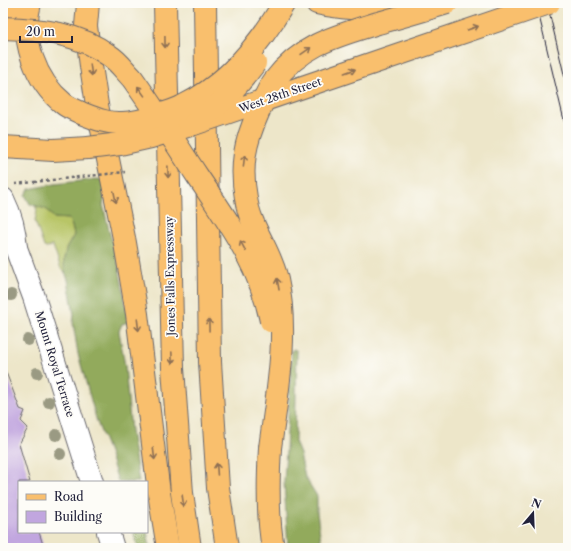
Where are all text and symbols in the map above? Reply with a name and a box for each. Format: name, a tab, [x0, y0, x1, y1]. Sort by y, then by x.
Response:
scale bar	[20, 18, 72, 44]
text: 20 m	[26, 24, 55, 39]
one-way arrow	[467, 24, 479, 32]
one-way arrow	[161, 35, 169, 48]
one-way arrow	[300, 47, 311, 55]
one-way arrow	[87, 63, 95, 76]
one-way arrow	[344, 66, 356, 74]
street label: West 28th Street	[236, 74, 323, 116]
one-way arrow	[137, 86, 145, 97]
one-way arrow	[240, 154, 248, 167]
one-way arrow	[164, 165, 172, 178]
one-way arrow	[112, 190, 120, 203]
street label: Jones Falls Expressway	[162, 215, 178, 338]
one-way arrow	[239, 241, 246, 253]
one-way arrow	[274, 278, 282, 291]
street label: Mount Royal Terrace	[32, 309, 78, 419]
one-way arrow	[134, 318, 142, 331]
one-way arrow	[205, 319, 213, 332]
one-way arrow	[168, 351, 176, 364]
one-way arrow	[150, 447, 158, 460]
one-way arrow	[213, 463, 220, 476]
legend	[18, 481, 148, 533]
text: Road	[54, 489, 84, 504]
north arrow	[513, 493, 553, 533]
one-way arrow	[179, 495, 187, 508]
text: N	[529, 495, 543, 512]
text: Building	[54, 509, 102, 524]

